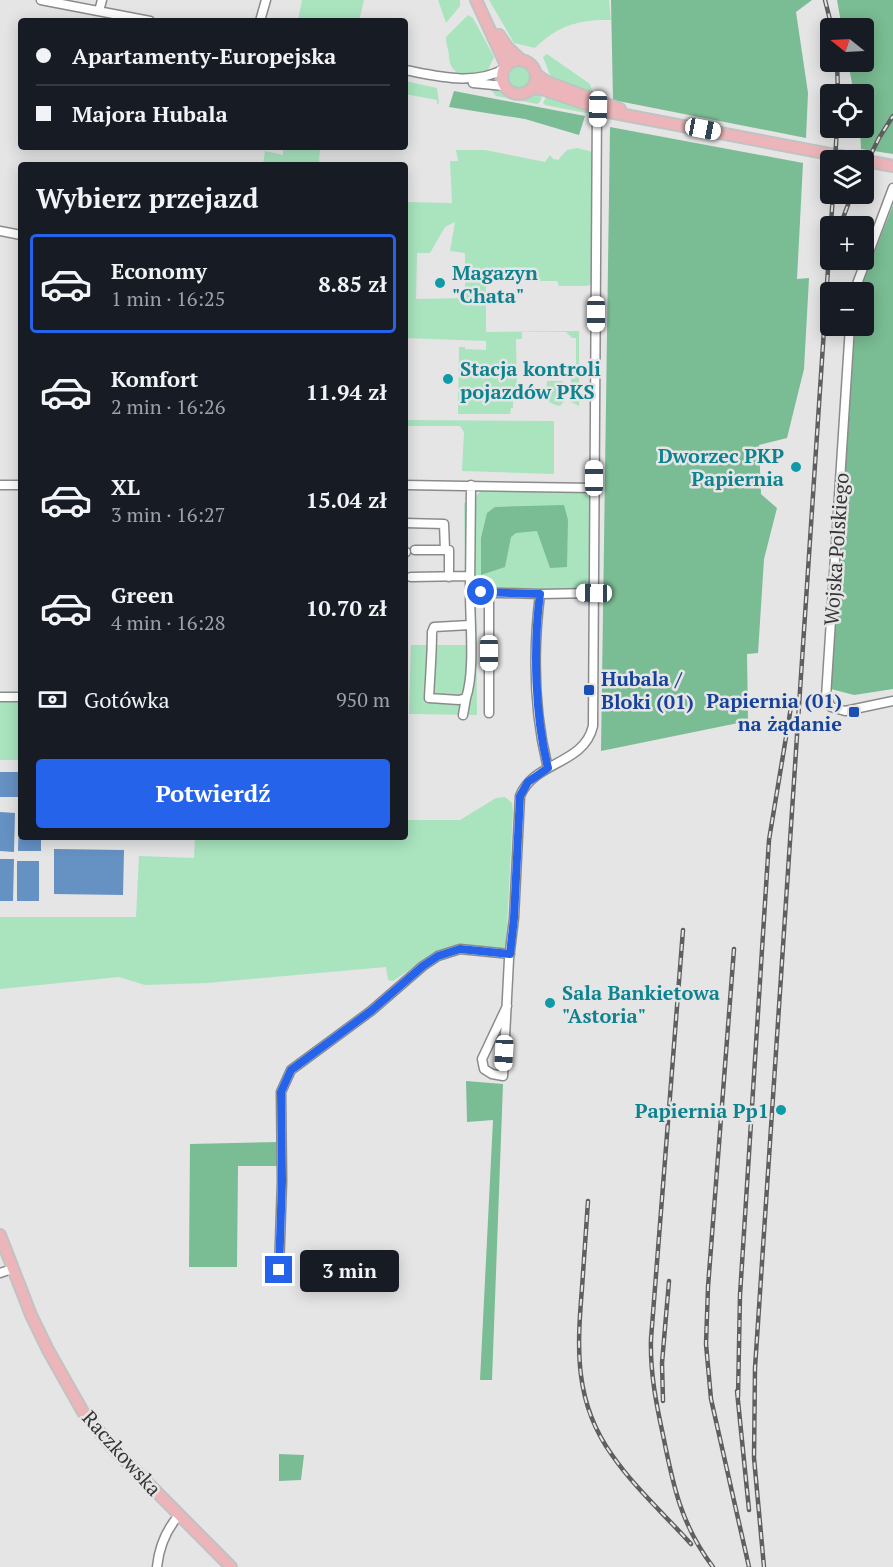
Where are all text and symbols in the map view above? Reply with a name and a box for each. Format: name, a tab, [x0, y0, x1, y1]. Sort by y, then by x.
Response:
north arrow	[820, 18, 874, 72]
map controls	[820, 18, 874, 336]
text: Apartamenty-Europejska	[72, 41, 336, 70]
button: locate	[820, 84, 874, 138]
car	[589, 91, 607, 127]
text: Majora Hubala	[72, 99, 228, 128]
car	[684, 117, 722, 141]
button: layers	[820, 150, 874, 204]
text: Wybierz przejazd	[36, 180, 258, 216]
button: +	[820, 216, 874, 270]
text: Economy	[111, 256, 207, 285]
icon: car	[39, 257, 93, 311]
place label: Magazyn "Chata"	[452, 259, 538, 309]
text: 8.85 zł	[318, 269, 387, 298]
marker: Magazyn "Chata"	[433, 276, 447, 290]
button: −	[820, 282, 874, 336]
text: 1 min · 16:25	[111, 285, 225, 312]
car	[587, 296, 605, 332]
place label: Stacja kontroli pojazdów PKS	[460, 355, 601, 405]
text: Komfort	[111, 364, 198, 393]
icon: car	[39, 365, 93, 419]
marker: Stacja kontroli pojazdów PKS	[441, 372, 455, 386]
text: 11.94 zł	[306, 377, 387, 406]
text: 2 min · 16:26	[111, 393, 225, 420]
place label: Dworzec PKP Papiernia	[658, 442, 784, 492]
car	[585, 460, 603, 496]
marker: Dworzec PKP Papiernia	[789, 460, 803, 474]
text: XL	[111, 472, 140, 501]
street label: Wojska Polskiego	[817, 472, 855, 626]
icon: car	[39, 473, 93, 527]
text: 15.04 zł	[306, 485, 387, 514]
text: 3 min · 16:27	[111, 501, 225, 528]
route start	[467, 578, 494, 605]
text: Green	[111, 580, 174, 609]
icon: car	[39, 581, 93, 635]
car	[576, 584, 612, 602]
text: 10.70 zł	[306, 593, 387, 622]
text: 4 min · 16:28	[111, 609, 225, 636]
car	[480, 635, 498, 671]
place label: Hubala / Bloki (01)	[601, 665, 694, 715]
icon: cash	[36, 683, 69, 716]
marker: Hubala / Bloki (01)	[582, 683, 596, 697]
text: Gotówka	[84, 685, 170, 714]
text: 950 m	[336, 686, 390, 713]
place label: Papiernia (01) na żądanie	[706, 687, 842, 737]
marker: Papiernia (01) na żądanie	[847, 705, 861, 719]
button: Potwierdź	[36, 759, 390, 828]
place label: Sala Bankietowa "Astoria"	[562, 979, 720, 1029]
marker: Sala Bankietowa "Astoria"	[543, 996, 557, 1010]
car	[494, 1035, 514, 1071]
place label: Papiernia Pp1	[635, 1097, 769, 1124]
marker: Papiernia Pp1	[774, 1103, 788, 1117]
callout: 3 min	[300, 1249, 399, 1291]
route end	[265, 1256, 292, 1283]
text: 3 min	[322, 1257, 377, 1284]
street label: Raczkowska	[76, 1405, 168, 1501]

